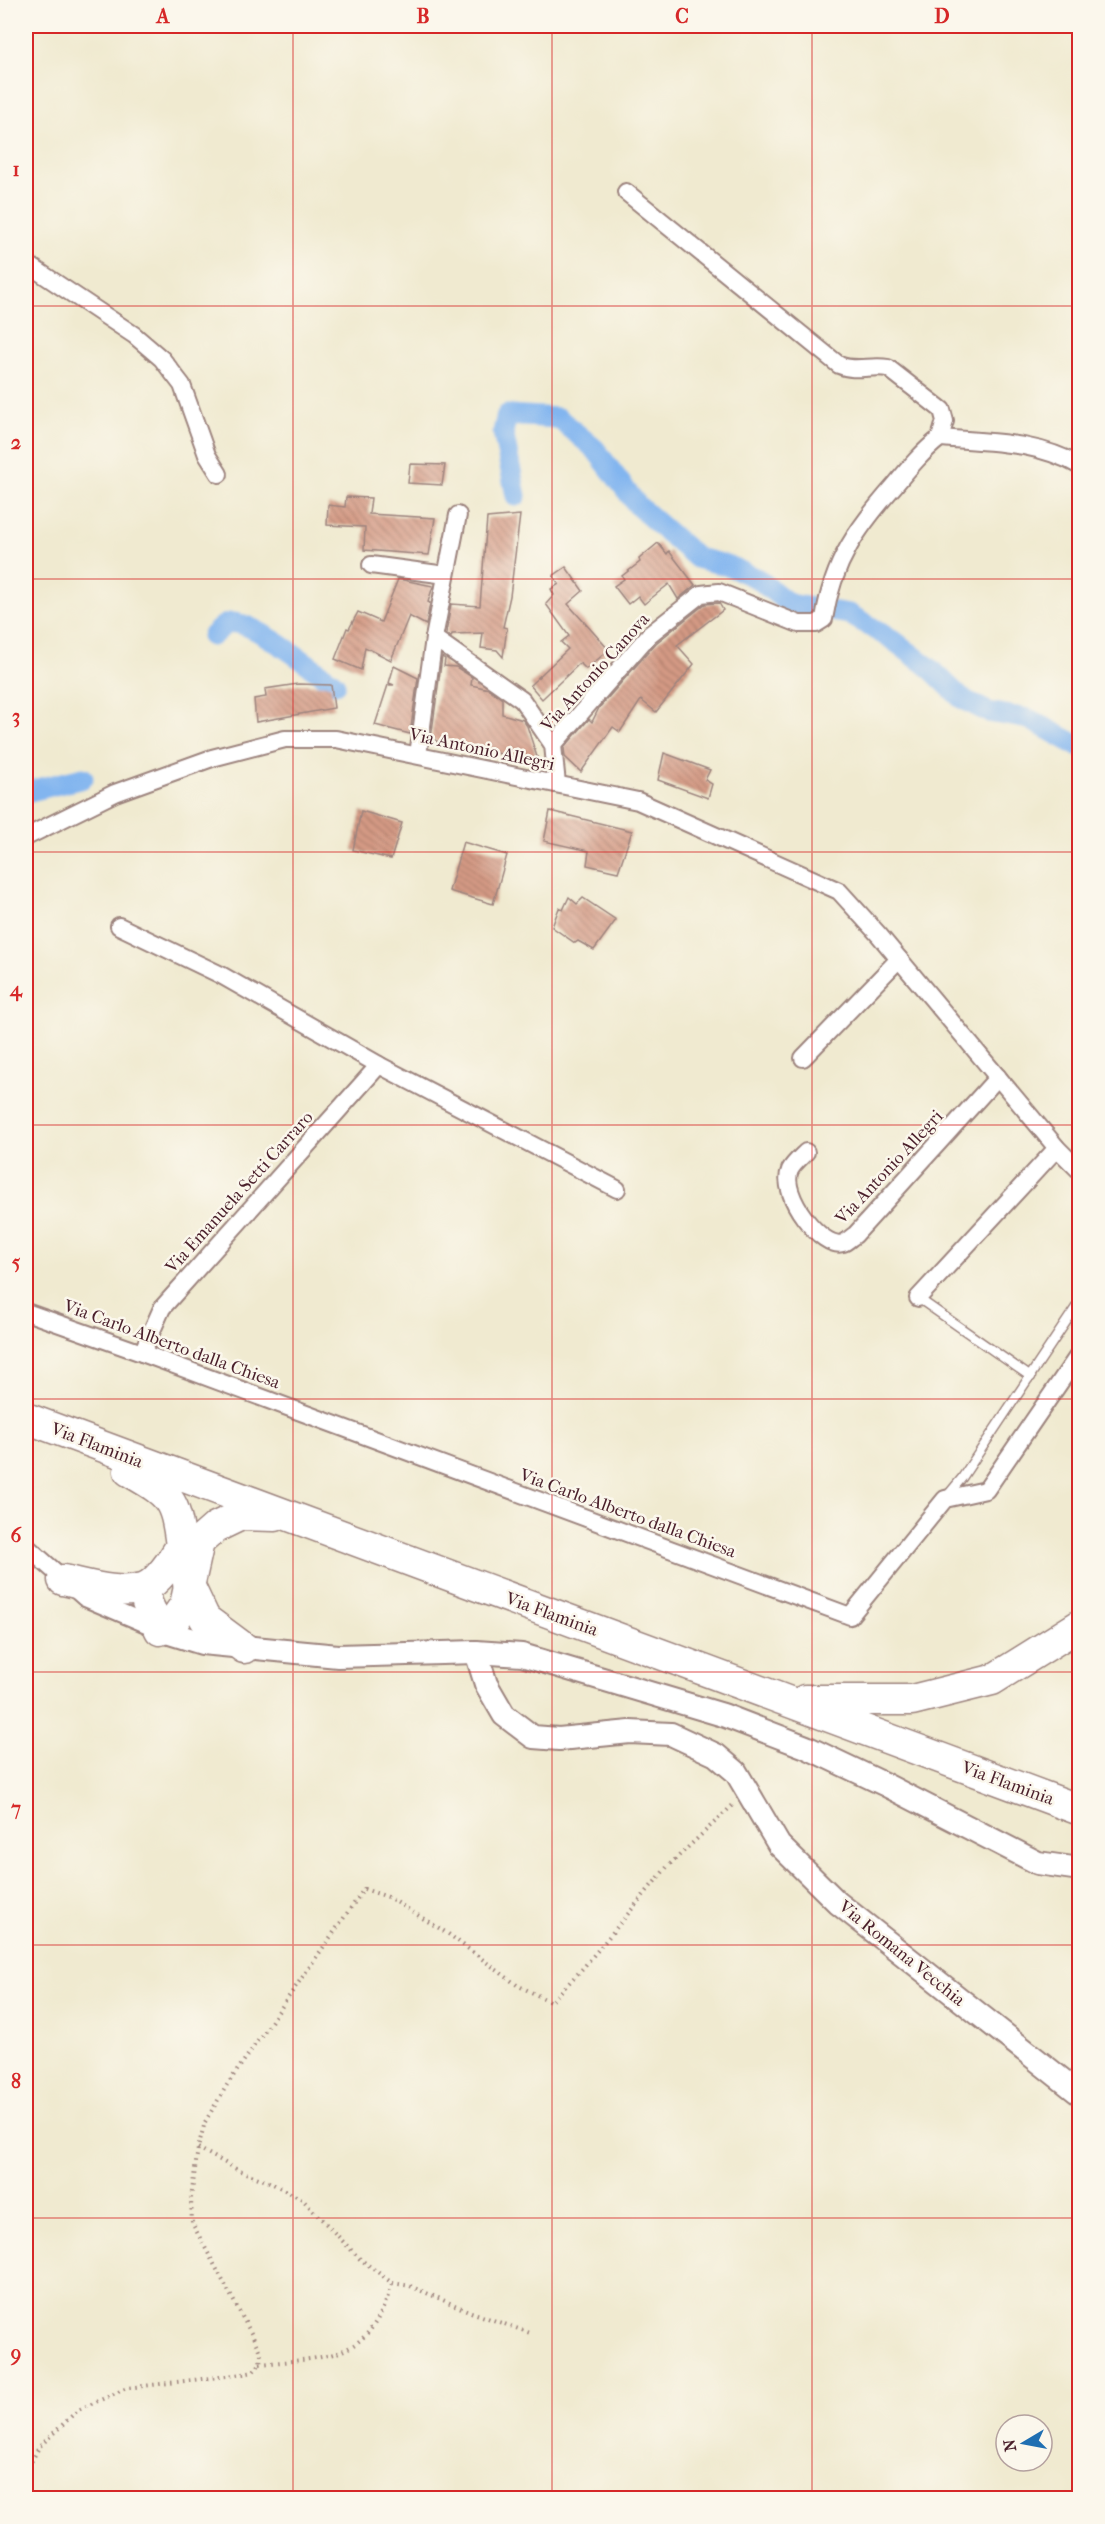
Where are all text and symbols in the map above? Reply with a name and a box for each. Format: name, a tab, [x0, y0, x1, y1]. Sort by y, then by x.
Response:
text: A	[155, 5, 171, 28]
text: B	[416, 5, 430, 28]
text: C	[675, 5, 689, 28]
text: D	[934, 5, 950, 28]
text: 1	[12, 158, 20, 181]
text: 2	[11, 431, 21, 454]
street label: Via Antonio Canova	[536, 608, 654, 737]
text: 3	[12, 705, 20, 728]
street label: Via Antonio Allegri	[406, 724, 557, 775]
text: 4	[9, 978, 23, 1002]
street label: Via Antonio Allegri	[830, 1105, 948, 1229]
street label: Via Emanuela Setti Carraro	[160, 1107, 318, 1278]
text: 5	[12, 1251, 21, 1274]
street label: Via Carlo Alberto dalla Chiesa	[60, 1295, 283, 1394]
street label: Via Flaminia	[47, 1418, 146, 1473]
street label: Via Carlo Alberto dalla Chiesa	[516, 1464, 739, 1563]
text: 6	[11, 1524, 23, 1547]
street label: Via Flaminia	[502, 1588, 601, 1641]
street label: Via Flaminia	[958, 1757, 1057, 1810]
text: 7	[10, 1797, 21, 1820]
street label: Via Romana Vecchia	[834, 1895, 969, 2011]
text: 8	[11, 2070, 21, 2093]
text: 9	[10, 2343, 21, 2366]
north arrow	[994, 2413, 1054, 2473]
text: N	[999, 2437, 1020, 2453]

